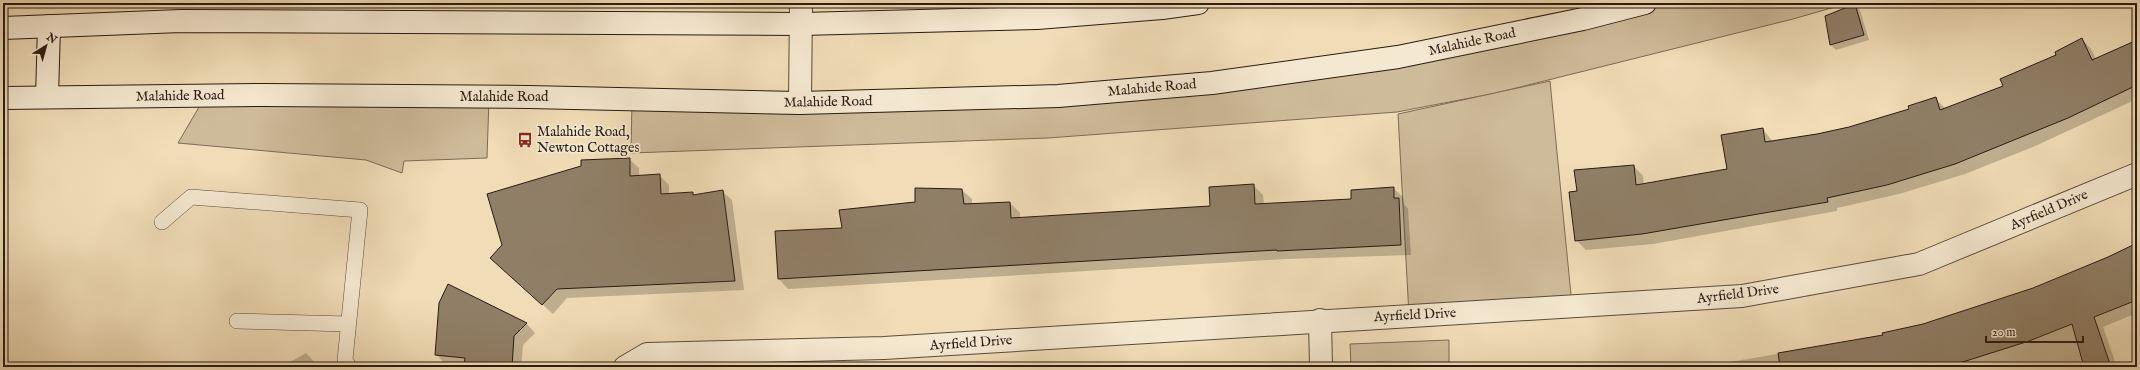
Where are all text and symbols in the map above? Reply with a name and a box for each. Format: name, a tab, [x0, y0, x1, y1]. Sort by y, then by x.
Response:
street label: Malahide Road	[1427, 24, 1518, 60]
north arrow	[26, 26, 66, 66]
text: N	[43, 30, 60, 48]
street label: Malahide Road	[1107, 75, 1198, 101]
street label: Malahide Road	[135, 86, 225, 106]
street label: Malahide Road	[460, 88, 549, 106]
street label: Malahide Road	[783, 92, 873, 112]
place label: Malahide Road, Newton Cottages	[537, 123, 639, 157]
bus stop icon: Malahide Road, Newton Cottages	[516, 131, 534, 149]
street label: Ayrfield Drive	[2007, 185, 2091, 235]
street label: Ayrfield Drive	[1695, 280, 1781, 308]
street label: Ayrfield Drive	[1372, 304, 1457, 326]
scale bar	[1986, 318, 2083, 344]
text: 20 m	[1992, 325, 2015, 340]
street label: Ayrfield Drive	[928, 331, 1013, 355]

